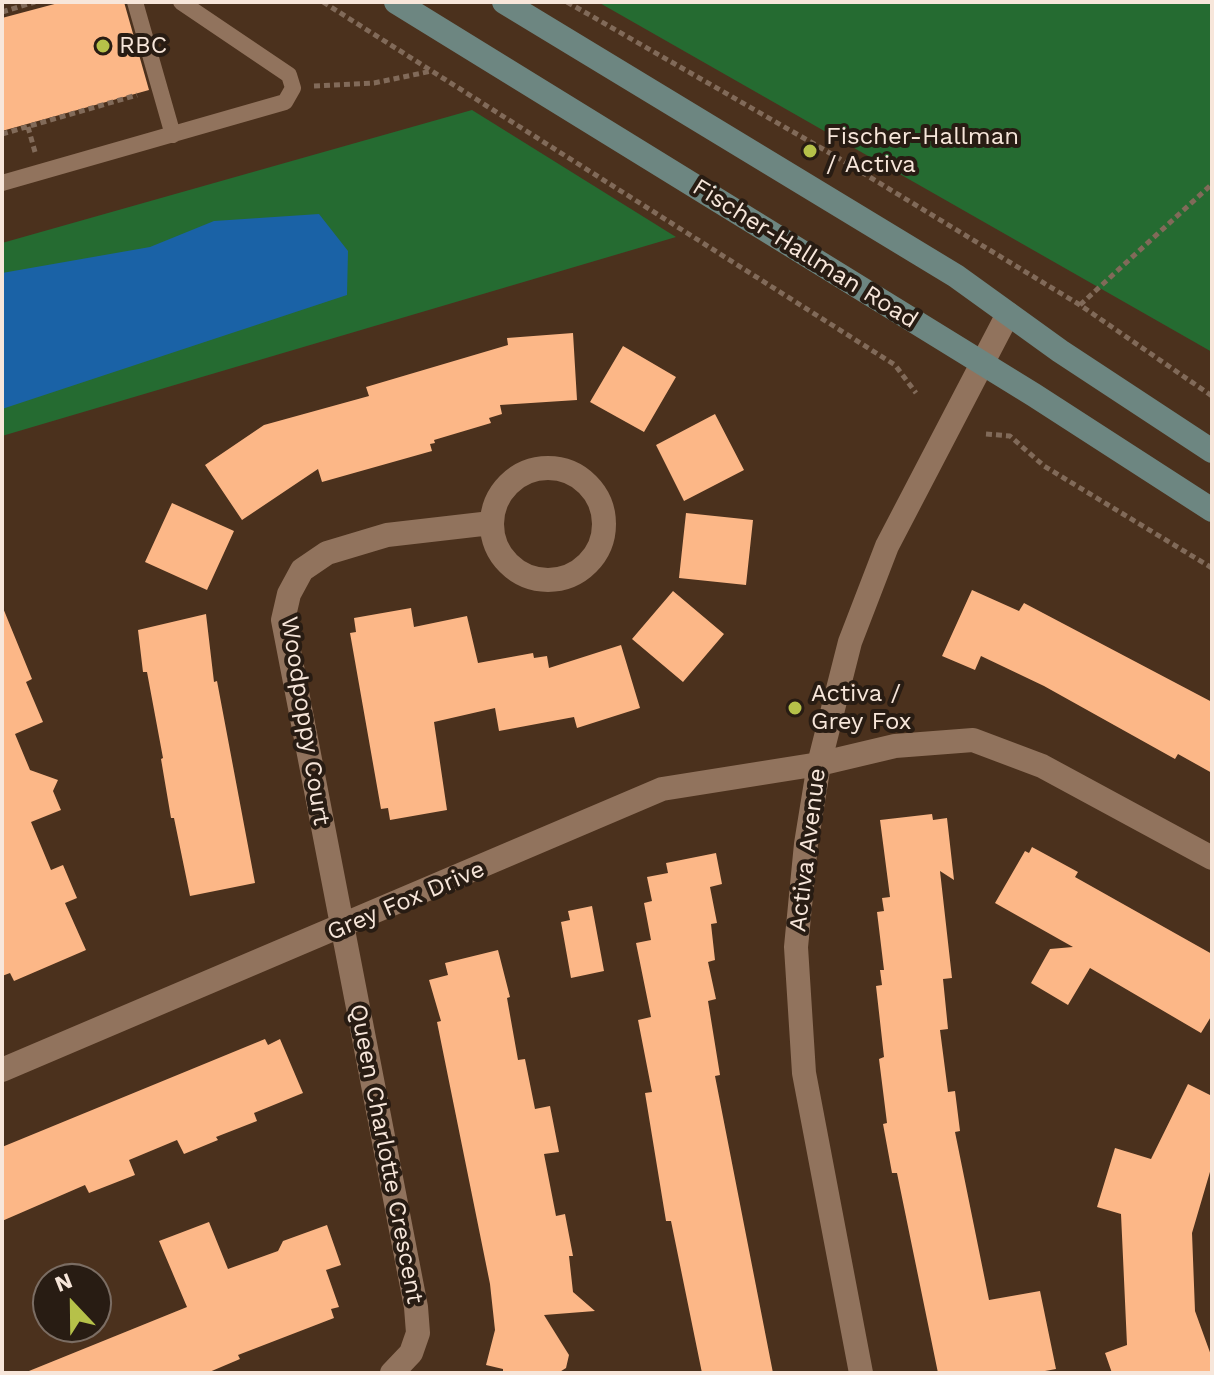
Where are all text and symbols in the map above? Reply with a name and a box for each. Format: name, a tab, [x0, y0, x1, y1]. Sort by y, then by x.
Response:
place label: RBC	[119, 32, 167, 60]
marker: RBC	[94, 37, 112, 55]
place label: Fischer-Hallman / Activa	[826, 123, 1019, 179]
marker: Fischer-Hallman / Activa	[801, 142, 819, 160]
street label: Fischer-Hallman Road	[687, 173, 923, 335]
street label: Woodpoppy Court	[274, 615, 336, 827]
place label: Activa / Grey Fox	[811, 680, 912, 736]
marker: Activa / Grey Fox	[786, 699, 804, 717]
street label: Activa Avenue	[784, 767, 832, 933]
street label: Grey Fox Drive	[323, 855, 489, 947]
street label: Queen Charlotte Crescent	[343, 1002, 429, 1306]
north arrow	[32, 1263, 112, 1343]
text: N	[51, 1267, 76, 1297]

